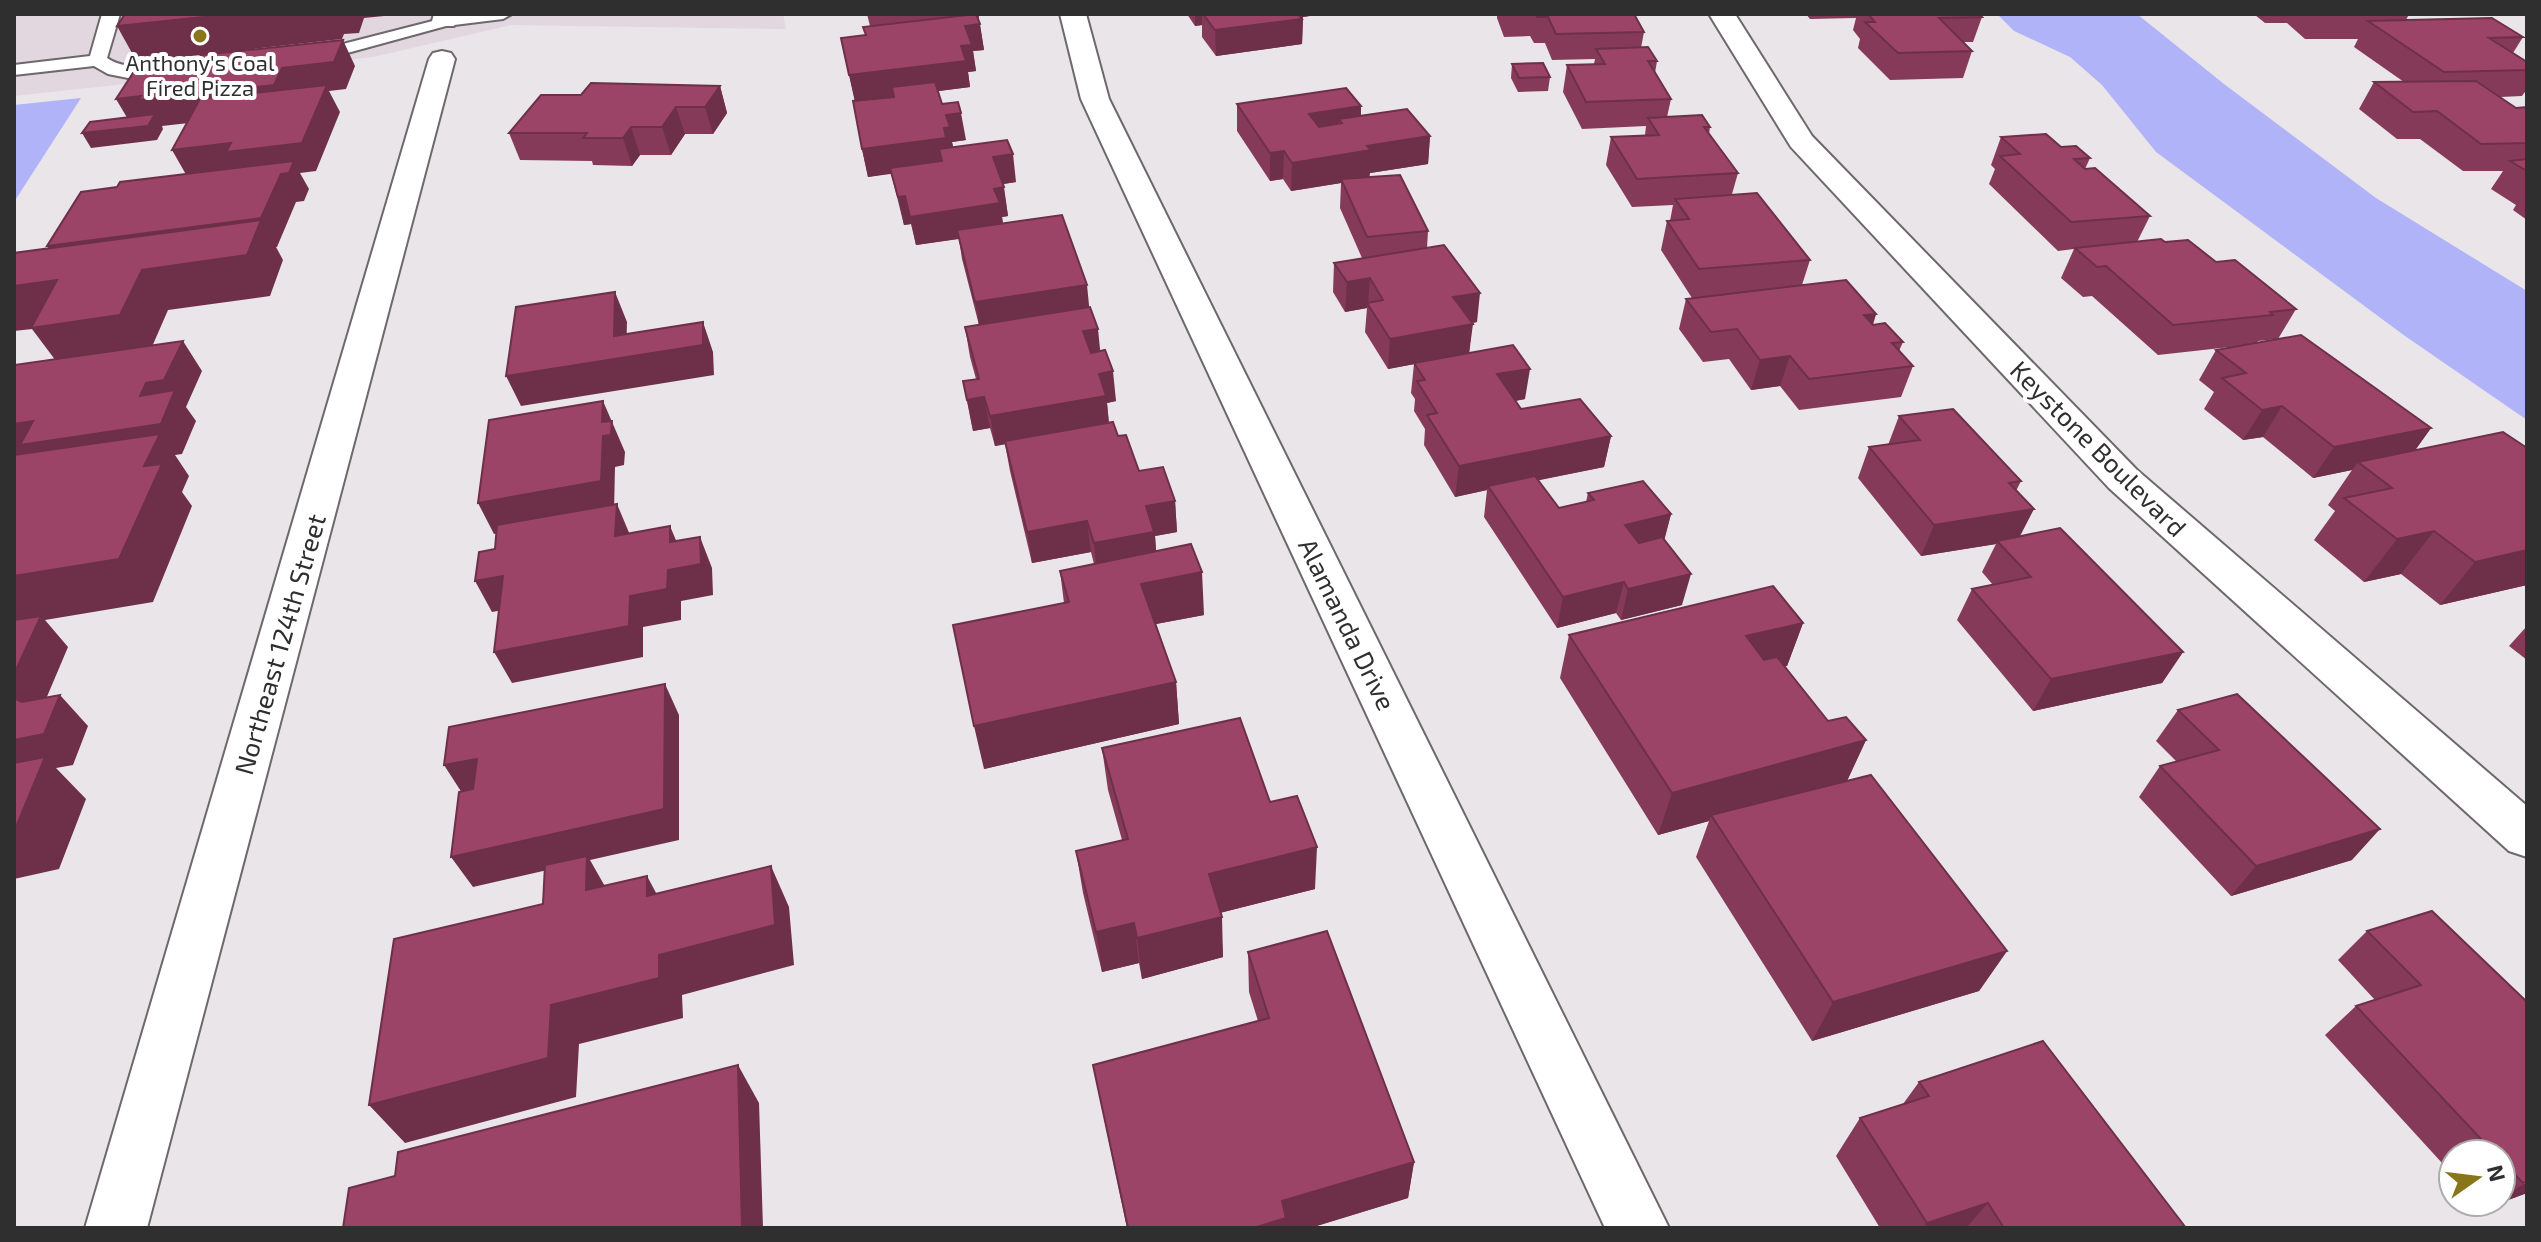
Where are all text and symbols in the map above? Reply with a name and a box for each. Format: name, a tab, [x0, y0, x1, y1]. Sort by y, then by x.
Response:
marker: Anthony's Coal Fired Pizza	[191, 27, 209, 45]
place label: Anthony's Coal Fired Pizza	[126, 49, 275, 100]
street label: Keystone Boulevard	[2005, 354, 2193, 542]
street label: Northeast 124th Street	[227, 510, 331, 778]
street label: Alamanda Drive	[1293, 533, 1403, 715]
north arrow	[2437, 1138, 2517, 1218]
text: N	[2483, 1162, 2512, 1184]

